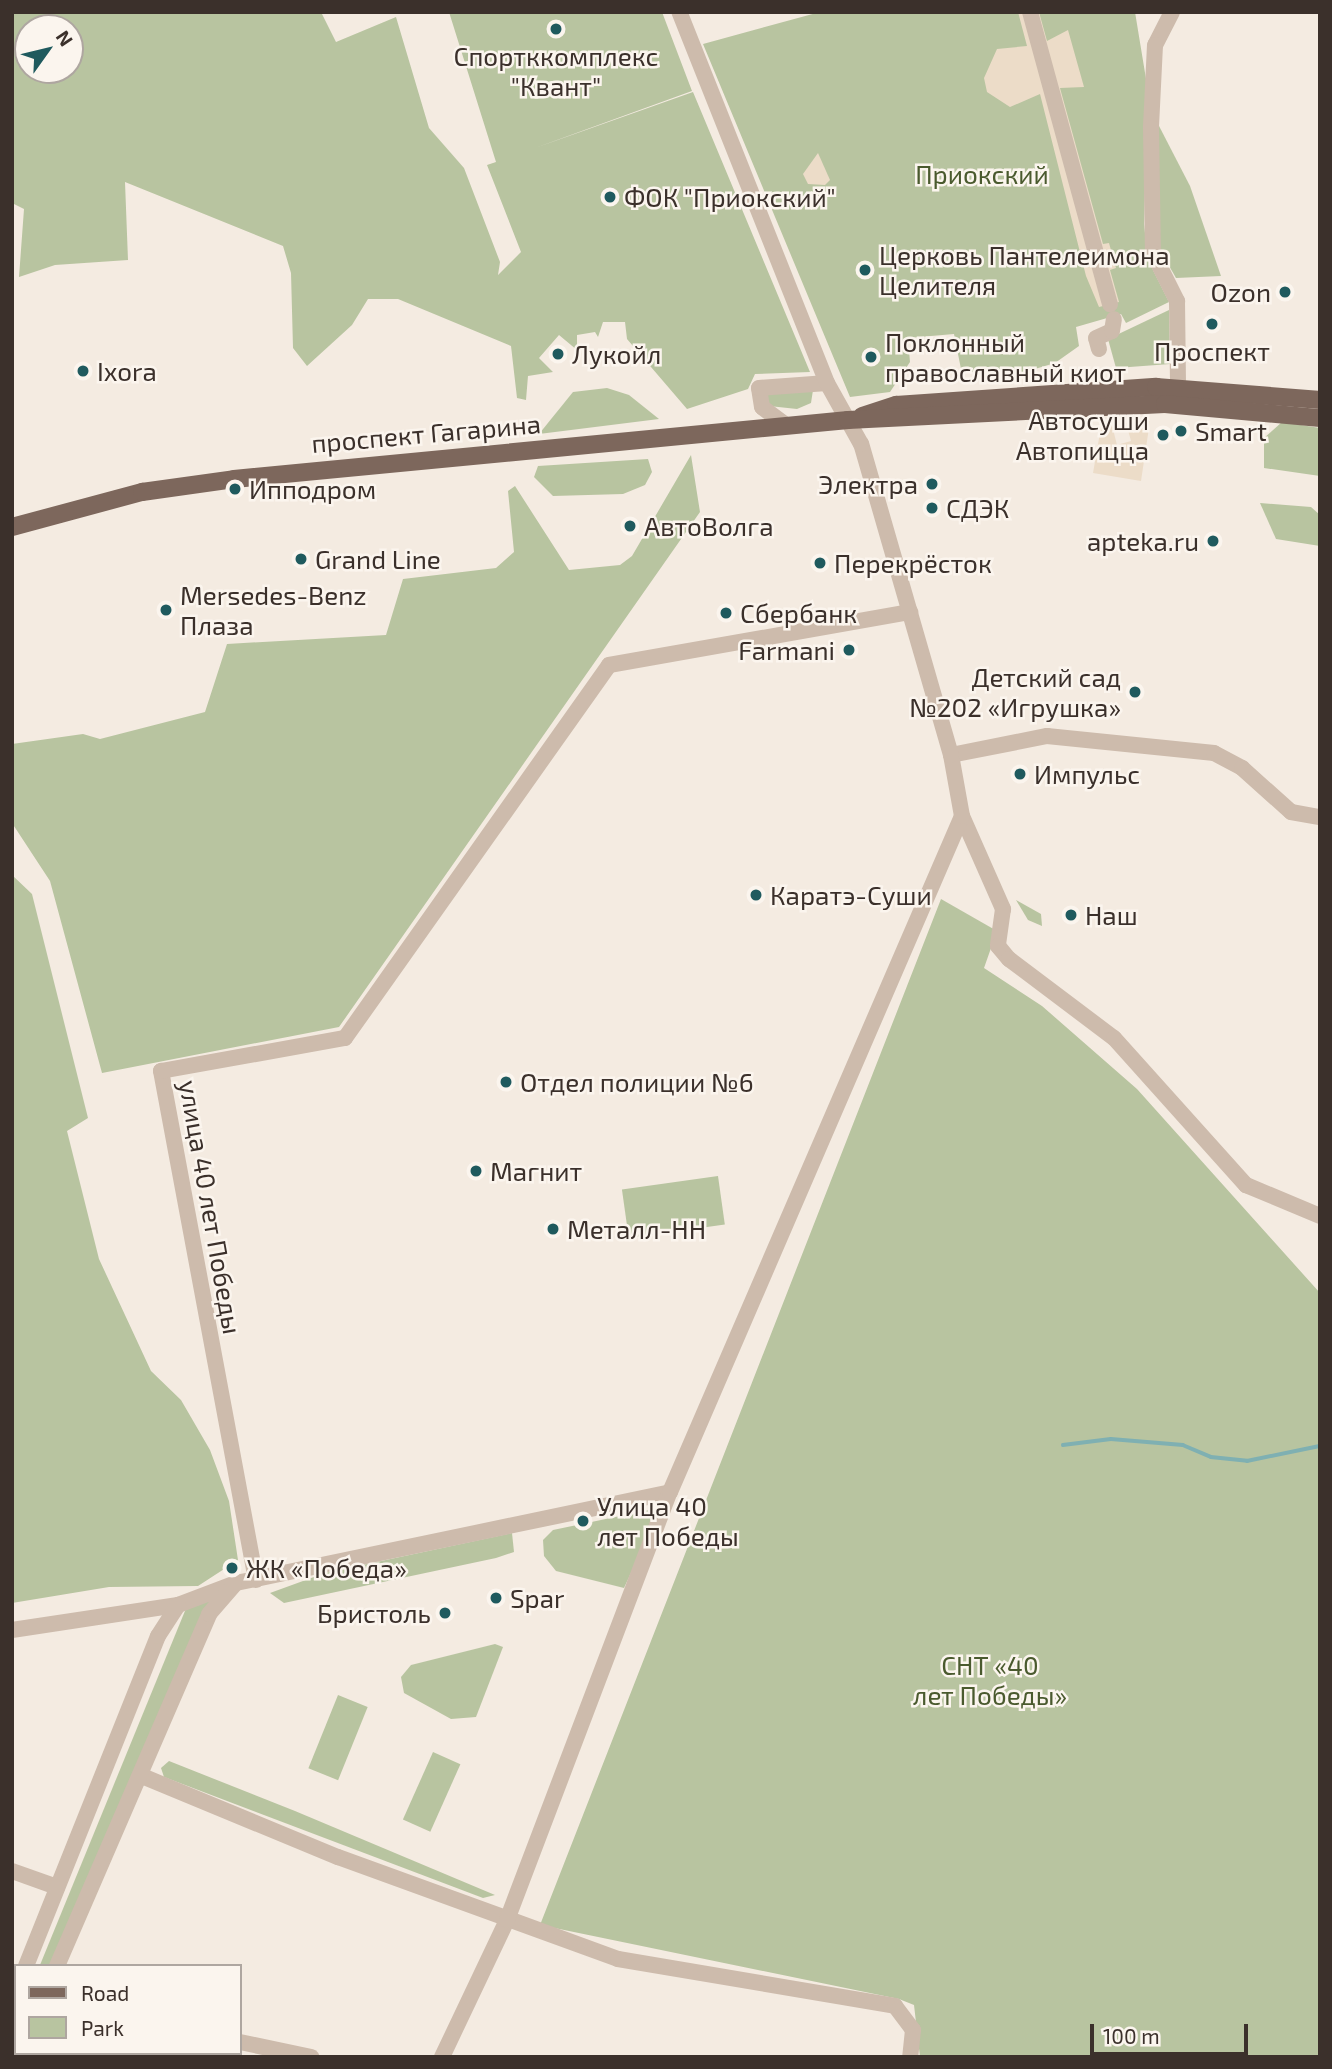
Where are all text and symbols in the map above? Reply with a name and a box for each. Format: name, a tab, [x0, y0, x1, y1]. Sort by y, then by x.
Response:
north arrow	[14, 14, 84, 84]
marker: Спортккомплекс "Квант"	[548, 21, 564, 37]
text: N	[52, 26, 79, 50]
place label: Спортккомплекс "Квант"	[454, 40, 658, 102]
park label: Приокский	[915, 158, 1049, 190]
place label: ФОК "Приокский"	[624, 181, 836, 213]
marker: ФОК "Приокский"	[602, 189, 618, 205]
place label: Церковь Пантелеимона Целителя	[879, 239, 1170, 300]
marker: Церковь Пантелеимона Целителя	[857, 262, 873, 278]
place label: Ozon	[1211, 276, 1271, 308]
marker: Ozon	[1277, 284, 1293, 300]
marker: Проспект	[1204, 316, 1220, 332]
place label: Поклонный православный киот	[885, 326, 1126, 388]
place label: Проспект	[1154, 335, 1270, 367]
place label: Лукойл	[572, 338, 661, 370]
marker: Лукойл	[550, 346, 566, 362]
marker: Поклонный православный киот	[863, 349, 879, 365]
place label: Ixora	[97, 355, 157, 387]
marker: Ixora	[75, 363, 91, 379]
place label: Автосуши Автопицца	[1016, 404, 1149, 466]
street label: проспект Гагарина	[310, 407, 542, 459]
place label: Smart	[1195, 415, 1267, 447]
marker: Smart	[1173, 423, 1189, 439]
marker: Автосуши Автопицца	[1155, 427, 1171, 443]
place label: Электра	[818, 468, 918, 500]
place label: Ипподром	[249, 473, 376, 505]
marker: Электра	[924, 476, 940, 492]
marker: Ипподром	[227, 481, 243, 497]
place label: СДЭК	[946, 492, 1009, 524]
marker: СДЭК	[924, 500, 940, 516]
place label: АвтоВолга	[644, 510, 774, 542]
marker: АвтоВолга	[622, 518, 638, 534]
place label: apteka.ru	[1087, 525, 1199, 557]
marker: apteka.ru	[1205, 533, 1221, 549]
place label: Grand Line	[315, 543, 441, 575]
place label: Перекрёсток	[834, 547, 992, 579]
marker: Grand Line	[293, 551, 309, 567]
marker: Перекрёсток	[812, 555, 828, 571]
place label: Mersedes-Benz Плаза	[180, 579, 367, 640]
place label: Сбербанк	[740, 597, 857, 629]
marker: Mersedes-Benz Плаза	[158, 602, 174, 618]
marker: Сбербанк	[718, 605, 734, 621]
place label: Farmani	[738, 634, 835, 666]
marker: Farmani	[841, 642, 857, 658]
place label: Детский сад №202 «Игрушка»	[909, 661, 1121, 722]
marker: Детский сад №202 «Игрушка»	[1127, 684, 1143, 700]
place label: Импульс	[1034, 758, 1140, 790]
marker: Импульс	[1012, 766, 1028, 782]
place label: Каратэ-Суши	[770, 879, 932, 911]
marker: Каратэ-Суши	[748, 887, 764, 903]
place label: Наш	[1085, 899, 1138, 931]
marker: Наш	[1063, 907, 1079, 923]
place label: Отдел полиции №6	[520, 1066, 754, 1098]
marker: Отдел полиции №6	[498, 1074, 514, 1090]
street label: улица 40 лет Победы	[173, 1077, 249, 1337]
place label: Магнит	[490, 1155, 582, 1187]
marker: Магнит	[468, 1163, 484, 1179]
place label: Металл-НН	[567, 1213, 706, 1245]
marker: Металл-НН	[545, 1221, 561, 1237]
place label: Улица 40 лет Победы	[597, 1490, 739, 1552]
marker: Улица 40 лет Победы	[575, 1513, 591, 1529]
place label: ЖК «Победа»	[246, 1552, 407, 1584]
marker: ЖК «Победа»	[224, 1560, 240, 1576]
place label: Spar	[510, 1582, 564, 1614]
marker: Spar	[488, 1590, 504, 1606]
place label: Бристоль	[317, 1597, 431, 1629]
marker: Бристоль	[437, 1605, 453, 1621]
park label: СНТ «40 лет Победы»	[913, 1649, 1067, 1710]
legend	[14, 1964, 242, 2055]
text: Road	[81, 1980, 129, 2005]
scale bar	[1094, 2010, 1252, 2054]
text: Park	[81, 2015, 124, 2040]
text: 100 m	[1103, 2023, 1160, 2048]

